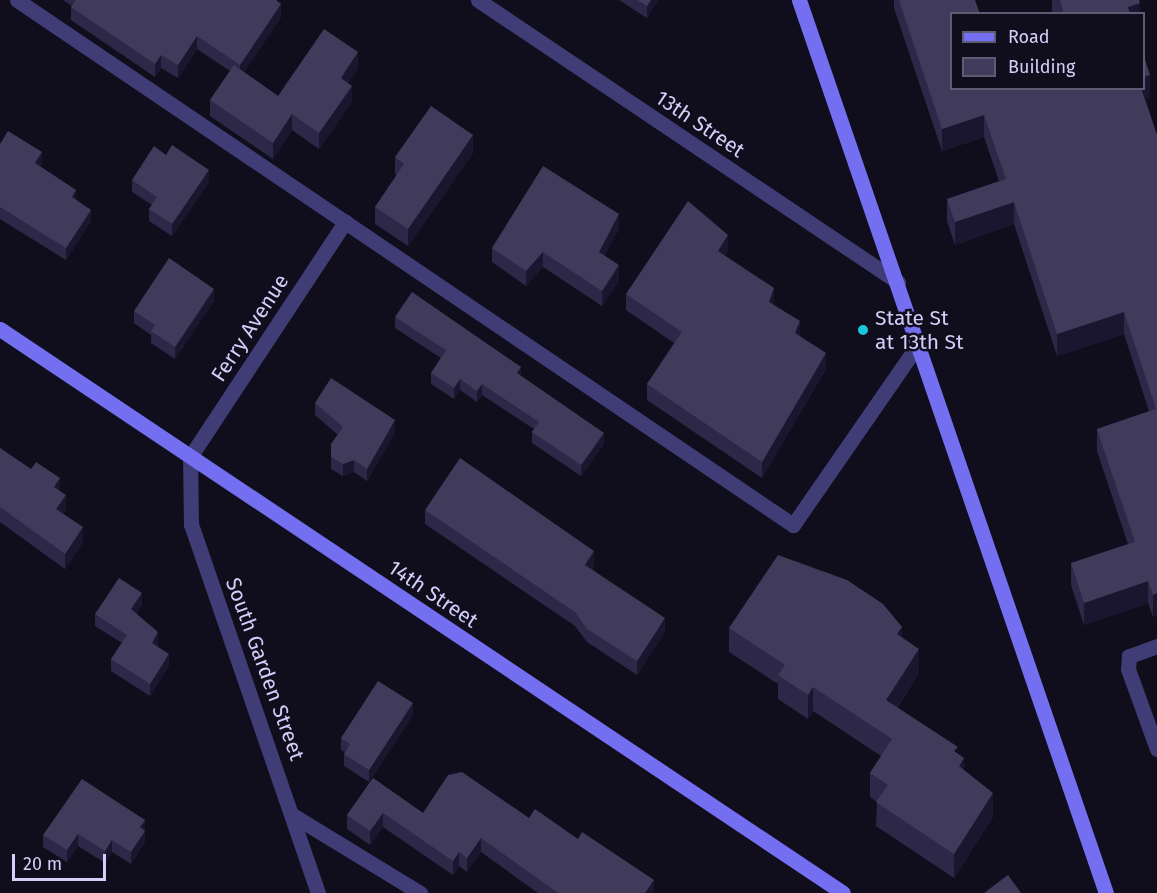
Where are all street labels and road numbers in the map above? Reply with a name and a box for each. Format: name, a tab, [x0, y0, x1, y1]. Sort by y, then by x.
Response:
street label: 13th Street	[651, 85, 749, 163]
street label: Ferry Avenue	[206, 270, 294, 386]
street label: 14th Street	[383, 555, 483, 633]
street label: South Garden Street	[220, 574, 310, 764]

